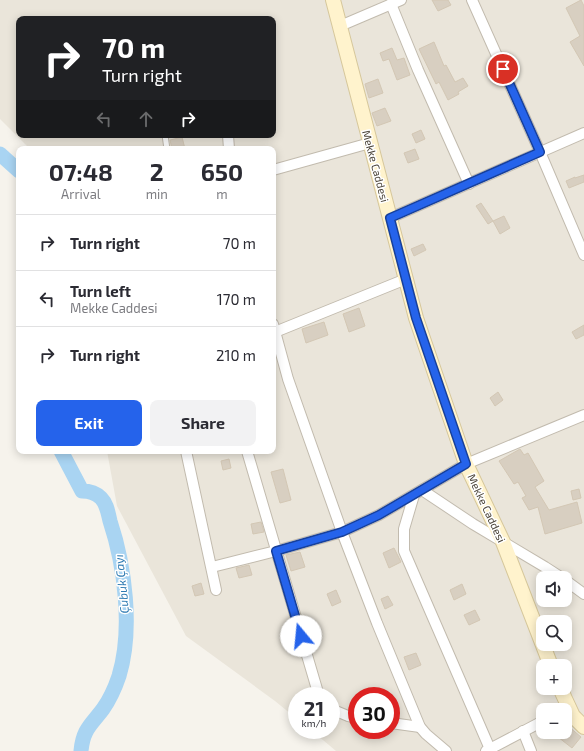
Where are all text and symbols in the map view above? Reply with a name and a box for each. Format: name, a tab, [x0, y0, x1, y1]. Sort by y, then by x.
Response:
text: 70 m	[102, 30, 165, 64]
icon: right	[36, 32, 88, 84]
pin	[486, 52, 520, 86]
icon: arrive	[492, 58, 514, 80]
text: Turn right	[102, 64, 182, 86]
icon: left	[93, 108, 115, 130]
icon: ahead	[135, 108, 157, 130]
icon: right	[177, 108, 199, 130]
street label: Mekke Caddesi	[360, 129, 392, 203]
text: 07:48	[49, 157, 113, 186]
text: 2	[150, 157, 164, 186]
text: 650	[201, 157, 243, 186]
text: Arrival	[61, 186, 101, 202]
text: min	[146, 186, 168, 202]
text: m	[216, 186, 228, 202]
icon: right	[36, 232, 58, 254]
text: Turn right	[70, 234, 140, 252]
text: 70 m	[223, 234, 256, 252]
text: Turn left	[70, 282, 131, 300]
icon: left	[36, 288, 58, 310]
text: 170 m	[217, 290, 256, 308]
text: Mekke Caddesi	[70, 300, 158, 316]
icon: right	[36, 344, 58, 366]
text: Turn right	[70, 346, 140, 364]
text: 210 m	[216, 346, 256, 364]
button: Exit	[36, 400, 142, 446]
button: Share	[150, 400, 256, 446]
street label: Mekke Caddesi	[465, 472, 509, 544]
water label: Çubuk Çayı	[111, 554, 132, 614]
map controls	[536, 571, 572, 739]
button: sound	[536, 571, 572, 607]
position arrow	[280, 615, 322, 657]
button: search	[536, 615, 572, 651]
button: +	[536, 659, 572, 695]
speed limit sign: 30	[348, 687, 400, 739]
text: 21	[304, 696, 324, 720]
button: −	[536, 703, 572, 739]
text: km/h	[302, 717, 326, 729]

